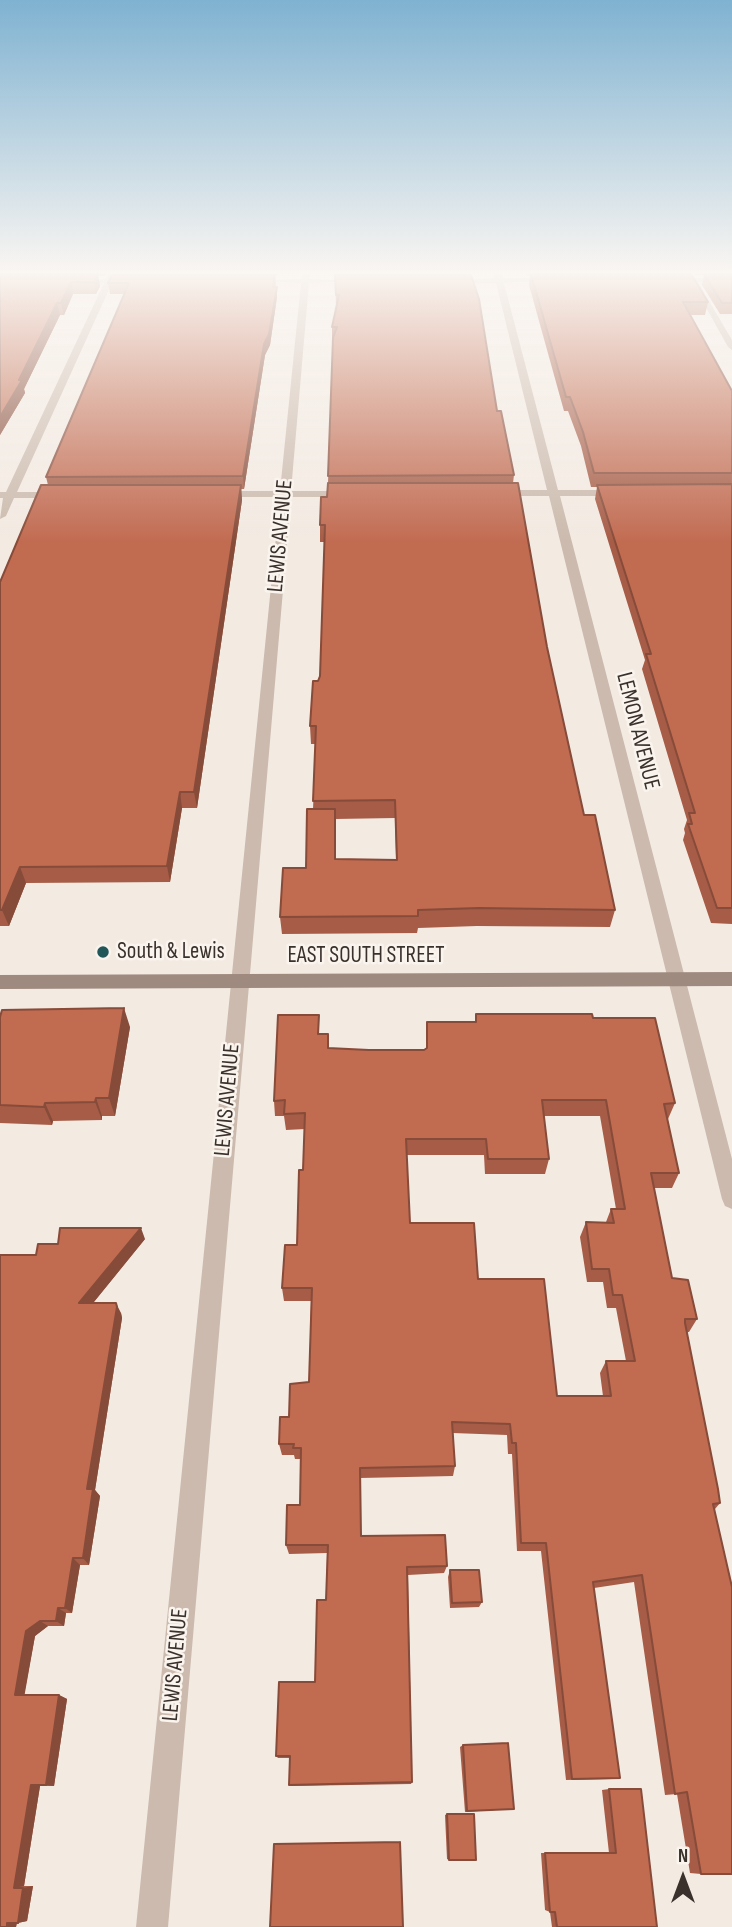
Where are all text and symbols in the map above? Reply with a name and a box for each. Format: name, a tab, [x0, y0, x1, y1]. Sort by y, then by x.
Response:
street label: LEWIS AVENUE	[262, 479, 300, 593]
street label: LEMON AVENUE	[609, 669, 665, 793]
place label: South & Lewis	[117, 938, 225, 966]
street label: EAST SOUTH STREET	[288, 942, 444, 970]
marker: South & Lewis	[95, 944, 111, 960]
street label: LEWIS AVENUE	[209, 1043, 247, 1157]
street label: LEWIS AVENUE	[157, 1608, 195, 1722]
north arrow	[648, 1843, 718, 1913]
text: N	[678, 1845, 688, 1868]

